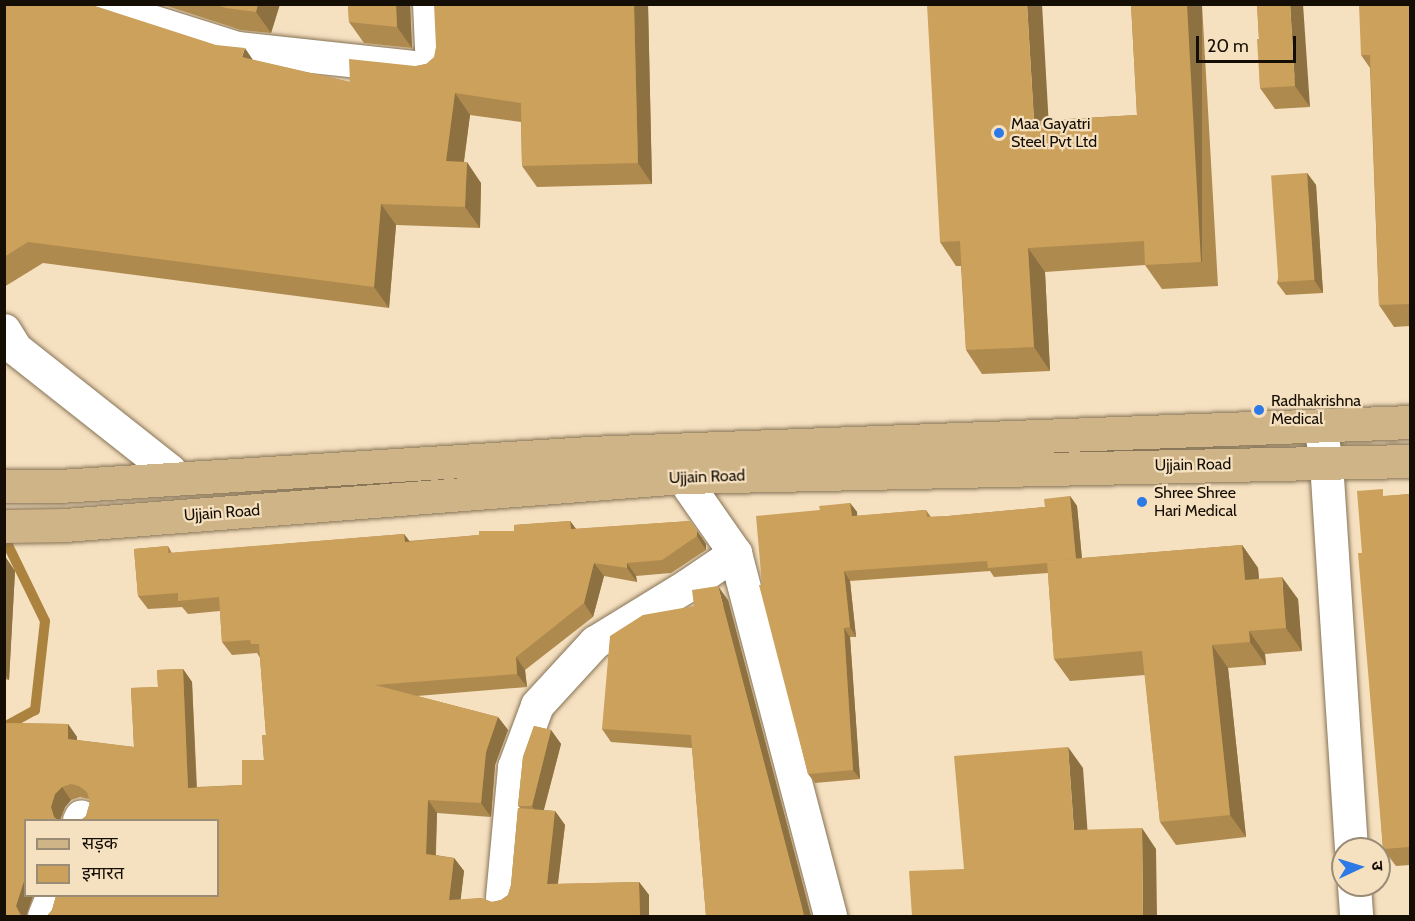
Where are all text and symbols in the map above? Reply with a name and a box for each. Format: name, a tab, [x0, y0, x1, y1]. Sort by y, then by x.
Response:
scale bar	[1199, 24, 1300, 62]
text: 20 m	[1207, 35, 1249, 57]
place label: Maa Gayatri Steel Pvt Ltd	[1011, 114, 1097, 152]
marker: Maa Gayatri Steel Pvt Ltd	[992, 126, 1006, 140]
place label: Radhakrishna Medical	[1271, 391, 1361, 429]
marker: Radhakrishna Medical	[1252, 403, 1266, 417]
street label: Ujjain Road	[1155, 455, 1231, 475]
street label: Ujjain Road	[668, 466, 746, 488]
place label: Shree Shree Hari Medical	[1154, 483, 1237, 521]
marker: Shree Shree Hari Medical	[1135, 495, 1149, 509]
street label: Ujjain Road	[183, 501, 261, 525]
legend	[24, 819, 219, 897]
text: सड़क	[82, 832, 118, 854]
north arrow	[1331, 837, 1391, 897]
text: उ	[1368, 861, 1387, 871]
text: इमारत	[82, 862, 124, 884]

